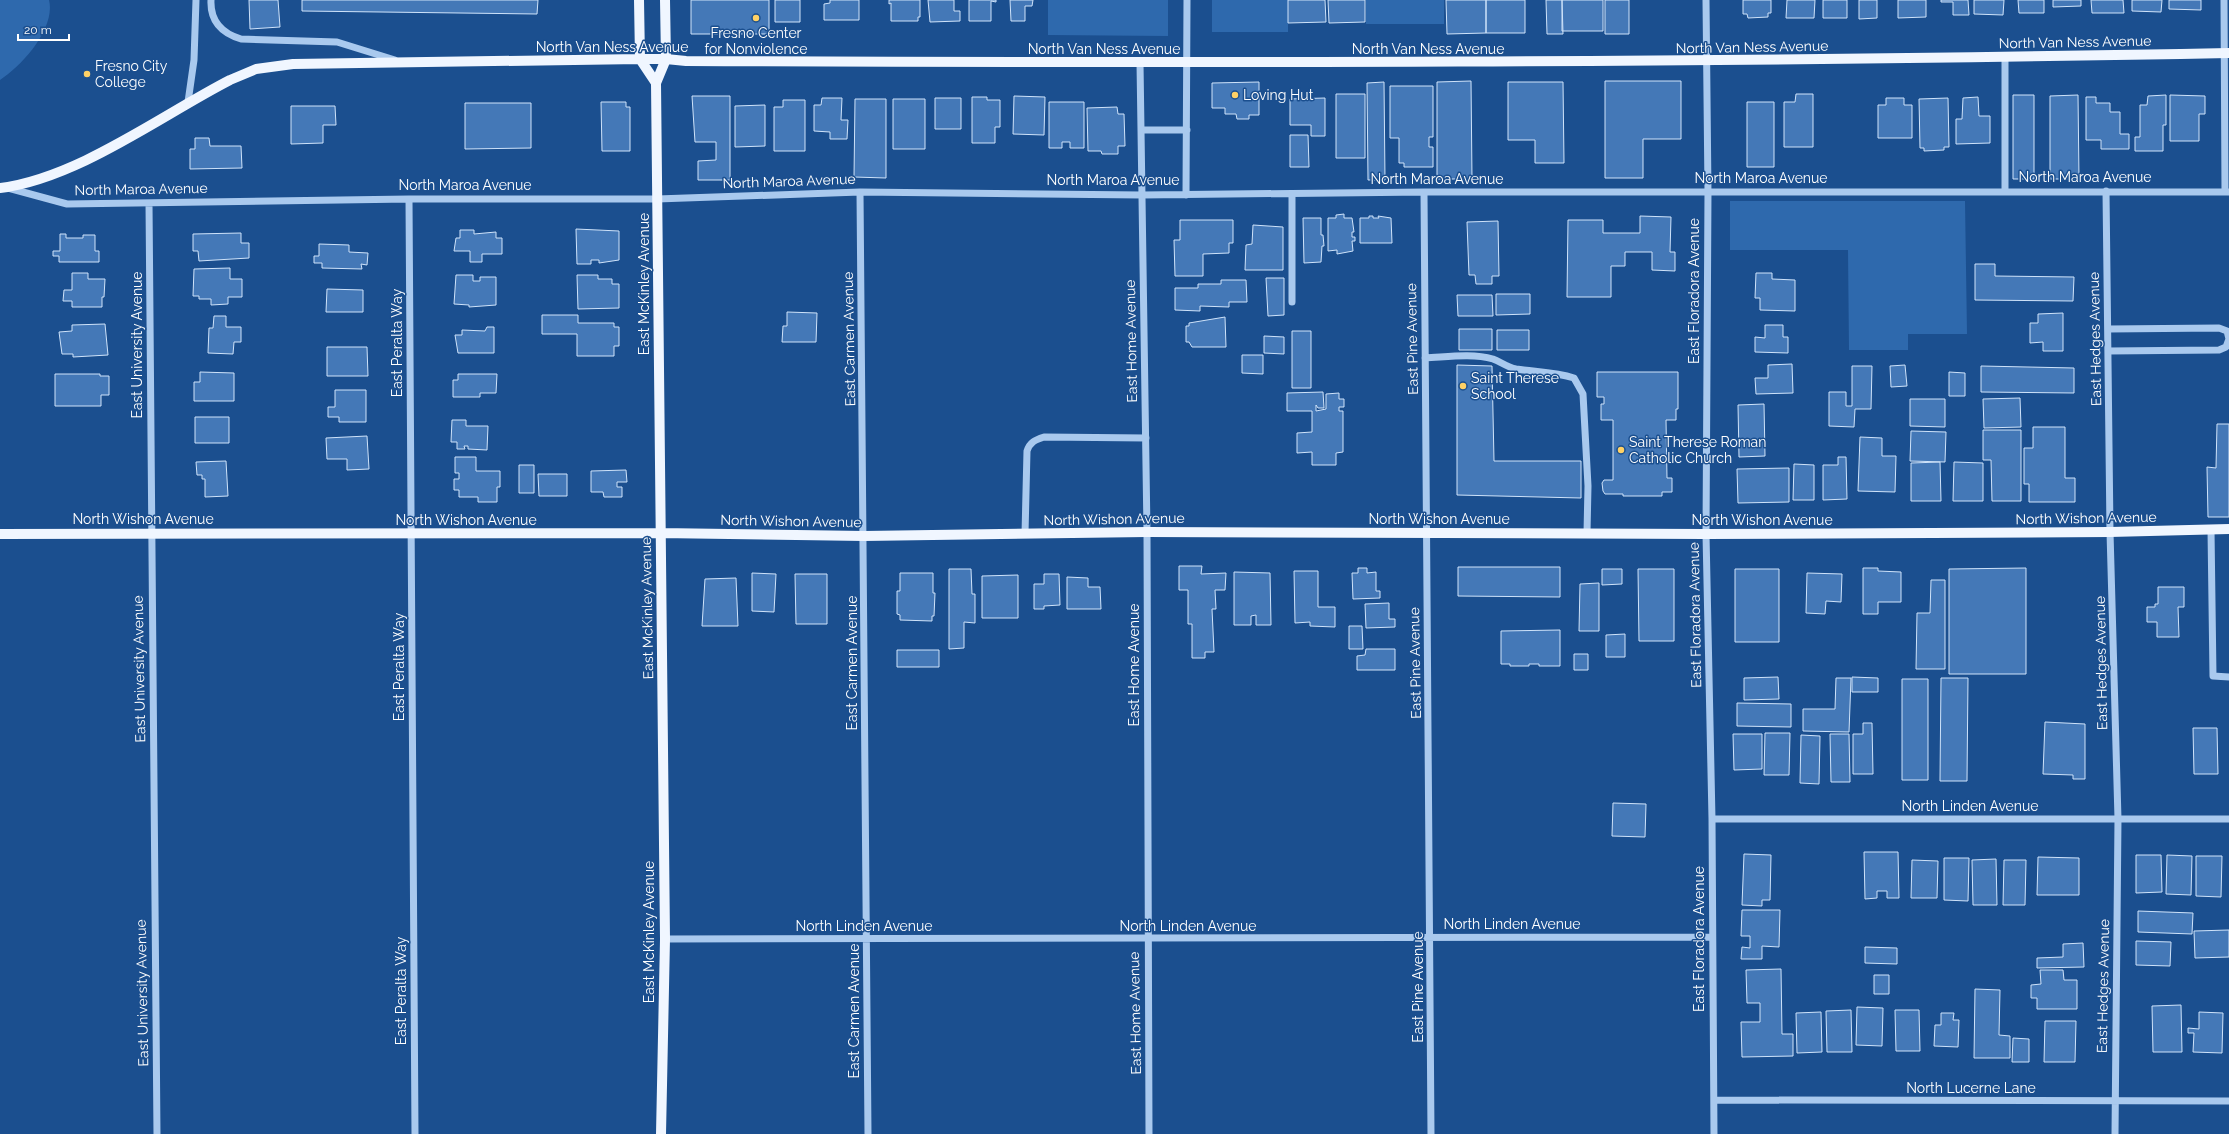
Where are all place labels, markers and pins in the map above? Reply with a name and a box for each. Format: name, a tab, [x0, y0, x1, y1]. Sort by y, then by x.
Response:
marker: Fresno Center for Nonviolence	[751, 13, 761, 23]
place label: Fresno Center for Nonviolence	[705, 25, 807, 57]
place label: Fresno City College	[95, 58, 168, 90]
marker: Fresno City College	[82, 69, 92, 79]
place label: Loving Hut	[1243, 87, 1314, 103]
marker: Loving Hut	[1230, 90, 1240, 100]
place label: Saint Therese School	[1471, 370, 1559, 402]
marker: Saint Therese School	[1458, 381, 1468, 391]
place label: Saint Therese Roman Catholic Church	[1629, 434, 1766, 466]
marker: Saint Therese Roman Catholic Church	[1616, 445, 1626, 455]

